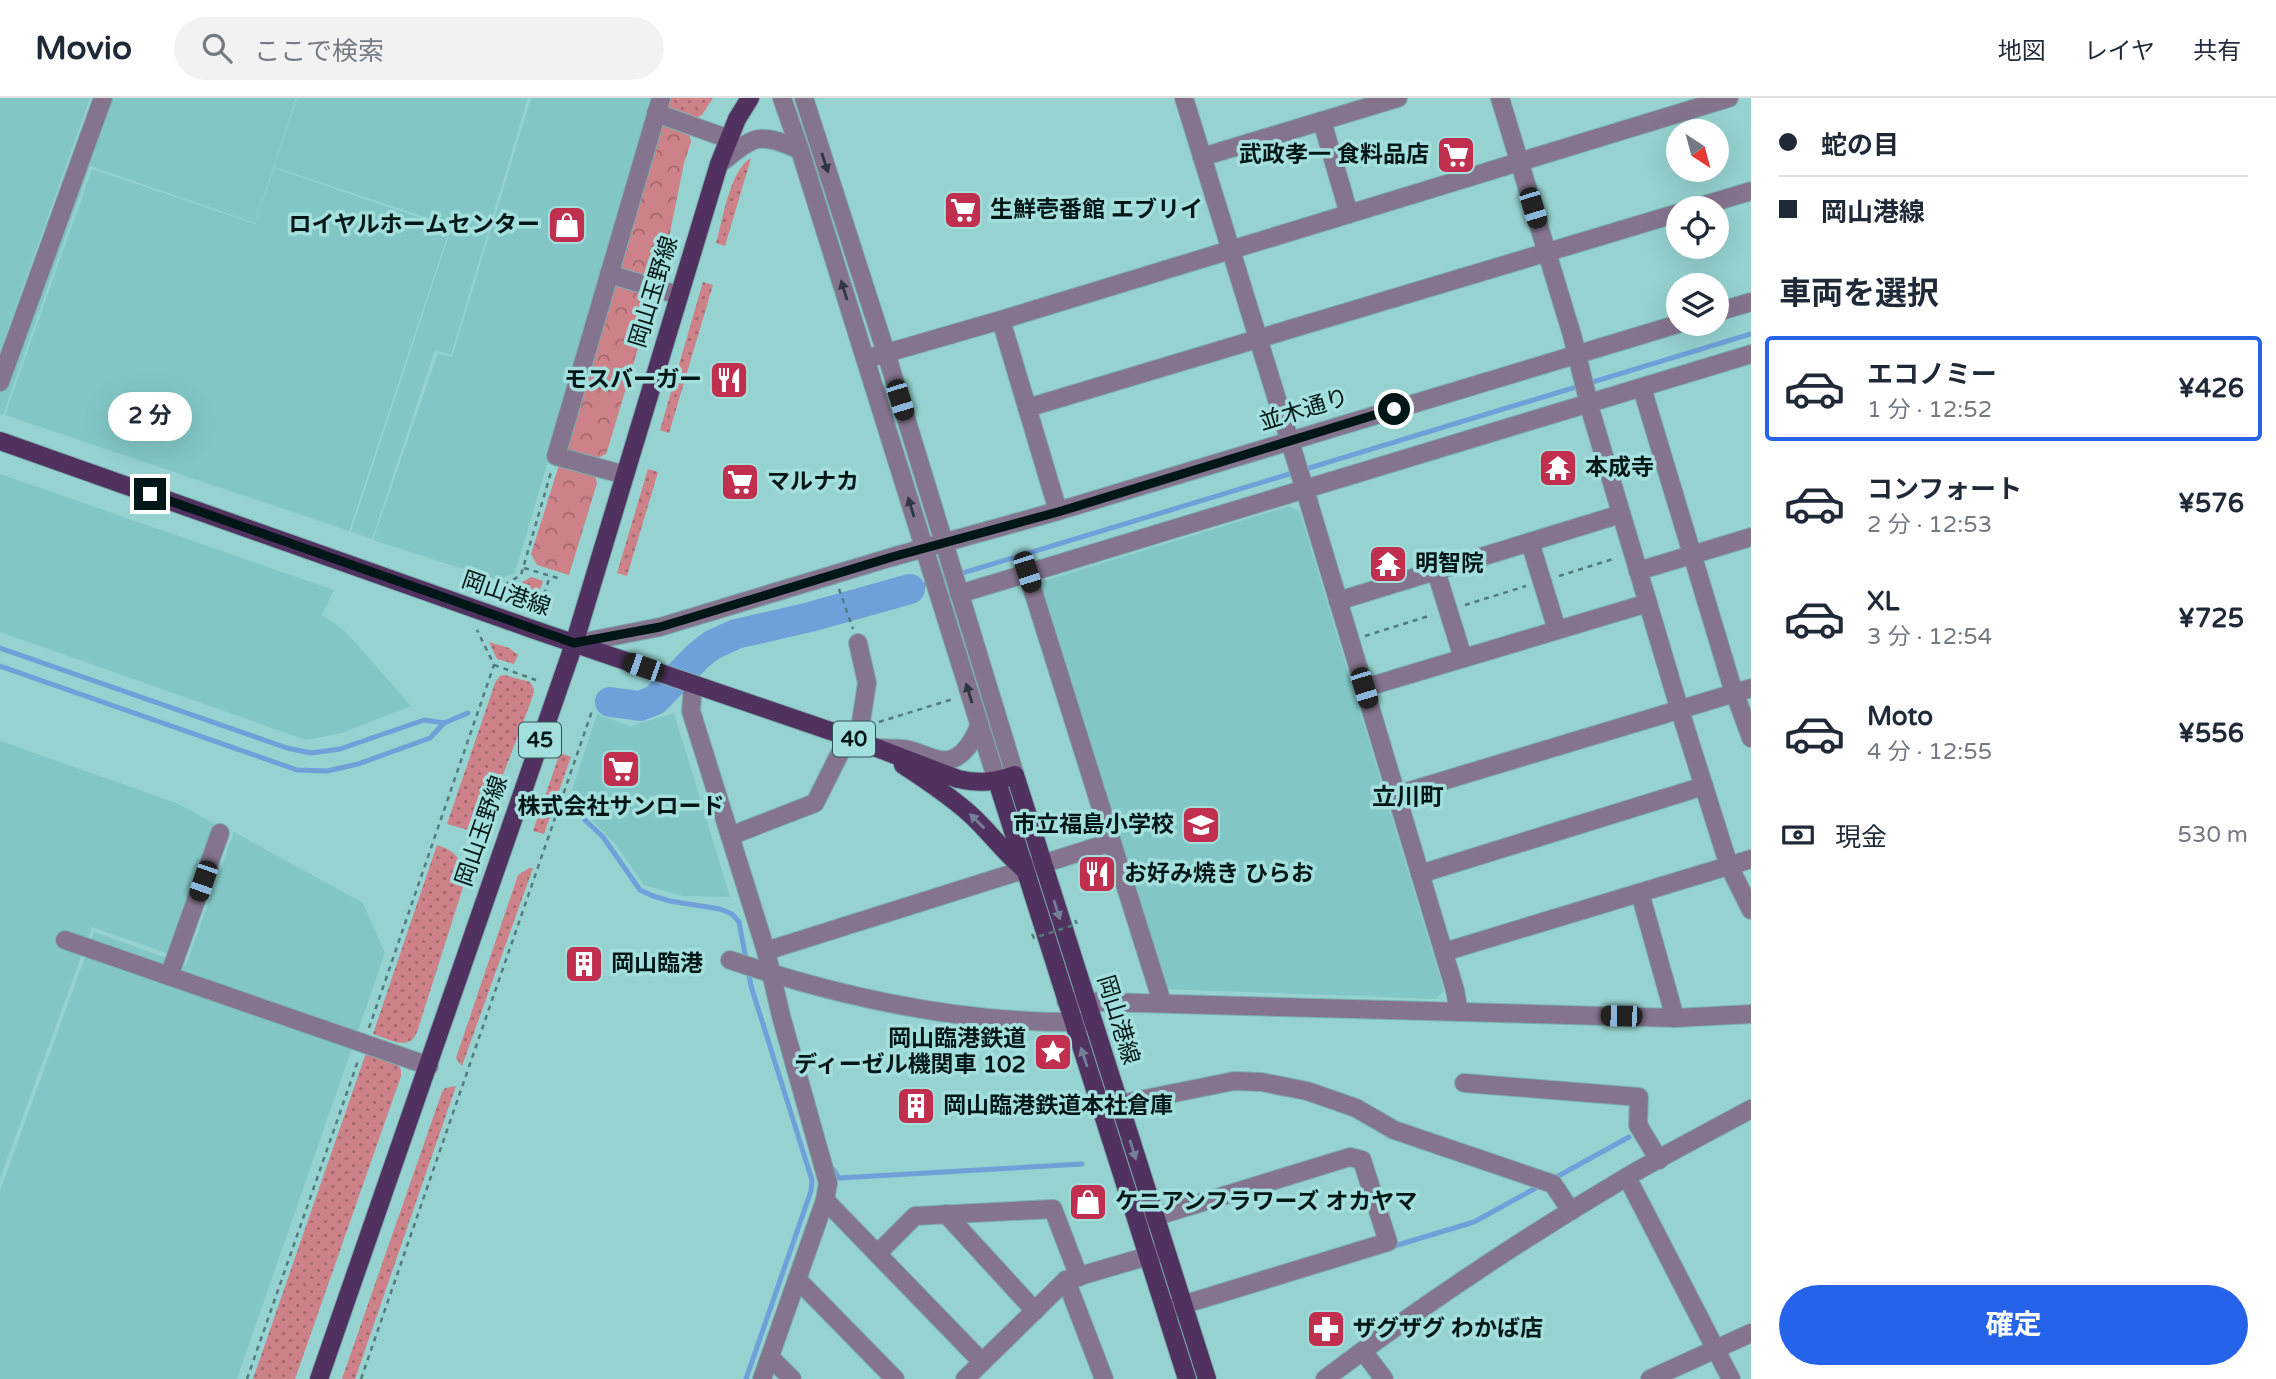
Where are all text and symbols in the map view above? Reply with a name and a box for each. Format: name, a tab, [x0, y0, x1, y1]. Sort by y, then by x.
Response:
search box	[174, 17, 664, 80]
text: Movio	[35, 29, 132, 68]
icon: search	[198, 29, 236, 67]
text: ここで検索	[254, 36, 384, 67]
text: 地図	[1998, 37, 2046, 66]
text: レイヤ	[2084, 37, 2155, 66]
text: 共有	[2193, 37, 2241, 66]
north arrow	[1666, 119, 1729, 182]
map controls	[1666, 119, 1729, 336]
text: 蛇の目	[1821, 130, 1899, 161]
supermarket icon: 武政孝一 食料品店	[1435, 134, 1477, 176]
place label: 武政孝一 食料品店	[1239, 141, 1429, 169]
one-way arrow	[820, 153, 831, 174]
car	[1517, 185, 1550, 231]
supermarket icon: 生鮮壱番館 エブリイ	[942, 189, 984, 231]
place label: 生鮮壱番館 エブリイ	[990, 196, 1203, 224]
button: locate	[1666, 196, 1729, 259]
text: 岡山港線	[1821, 197, 1925, 228]
shop icon: ロイヤルホームセンター	[546, 204, 588, 246]
place label: ロイヤルホームセンター	[288, 211, 540, 239]
street label: 岡山玉野線	[624, 233, 684, 351]
button: layers	[1666, 273, 1729, 336]
text: 車両を選択	[1779, 275, 1939, 313]
one-way arrow	[838, 279, 848, 300]
icon: car	[1783, 357, 1846, 420]
restaurant icon: モスバーガー	[708, 359, 750, 401]
text: エコノミー	[1867, 359, 1997, 390]
place label: モスバーガー	[564, 366, 702, 394]
text: ¥426	[2178, 373, 2244, 404]
car	[884, 377, 917, 423]
street label: 並木通り	[1256, 383, 1352, 437]
callout: 2 分	[108, 392, 192, 442]
route start	[1378, 393, 1410, 425]
text: 1 分 · 12:52	[1867, 396, 1992, 424]
text: 2 分	[128, 402, 172, 430]
temple icon: 本成寺	[1537, 447, 1579, 489]
place label: 本成寺	[1585, 454, 1654, 482]
supermarket icon: マルナカ	[719, 461, 761, 503]
place label: マルナカ	[767, 468, 859, 496]
icon: car	[1783, 472, 1846, 535]
text: コンフォート	[1867, 474, 2022, 505]
route end	[134, 478, 166, 510]
text: ¥576	[2178, 488, 2244, 519]
one-way arrow	[905, 496, 915, 517]
text: 2 分 · 12:53	[1867, 511, 1992, 539]
temple icon: 明智院	[1367, 543, 1409, 585]
car	[1011, 549, 1044, 595]
place label: 明智院	[1415, 550, 1484, 578]
street label: 岡山港線	[458, 566, 554, 622]
text: XL	[1867, 586, 1899, 617]
icon: car	[1783, 587, 1846, 650]
text: ¥725	[2178, 603, 2244, 634]
text: 3 分 · 12:54	[1867, 623, 1992, 651]
car	[620, 650, 667, 684]
car	[1348, 665, 1381, 711]
one-way arrow	[963, 682, 973, 703]
text: Moto	[1867, 701, 1933, 732]
icon: car	[1783, 702, 1846, 765]
text: ¥556	[2178, 718, 2244, 749]
road number: 45	[519, 722, 561, 758]
road number: 40	[833, 722, 875, 756]
text: 4 分 · 12:55	[1867, 738, 1992, 766]
supermarket icon: 株式会社サンロード	[600, 748, 642, 790]
street label: 岡山玉野線	[450, 772, 514, 890]
district label: 立川町	[1372, 783, 1444, 812]
place label: 株式会社サンロード	[518, 793, 725, 821]
school or university icon: 市立福島小学校	[1180, 804, 1222, 846]
place label: 市立福島小学校	[1013, 811, 1174, 839]
one-way arrow	[969, 813, 985, 830]
icon: cash	[1779, 816, 1817, 854]
text: 530 m	[2178, 821, 2248, 849]
text: 現金	[1835, 822, 1887, 853]
restaurant icon: お好み焼き ひらお	[1076, 853, 1118, 895]
car	[187, 858, 220, 904]
place label: お好み焼き ひらお	[1124, 860, 1314, 888]
one-way arrow	[1053, 900, 1063, 921]
building icon: 岡山臨港	[563, 943, 605, 985]
place label: 岡山臨港	[611, 950, 703, 978]
street label: 岡山港線	[1091, 972, 1145, 1068]
car	[1600, 1005, 1643, 1027]
place label: 岡山臨港鉄道 ディーゼル機関車 102	[794, 1025, 1026, 1079]
place icon: 岡山臨港鉄道 ディーゼル機関車 102	[1032, 1031, 1074, 1073]
one-way arrow	[1079, 1047, 1089, 1068]
building icon: 岡山臨港鉄道本社倉庫	[895, 1085, 937, 1127]
place label: 岡山臨港鉄道本社倉庫	[943, 1092, 1173, 1120]
one-way arrow	[1128, 1140, 1139, 1161]
shop icon: ケニアンフラワーズ オカヤマ	[1067, 1181, 1109, 1223]
place label: ケニアンフラワーズ オカヤマ	[1115, 1188, 1417, 1216]
button: 確定	[1779, 1285, 2248, 1365]
pharmacy icon: ザグザグ わかば店	[1305, 1308, 1347, 1350]
place label: ザグザグ わかば店	[1353, 1315, 1543, 1343]

